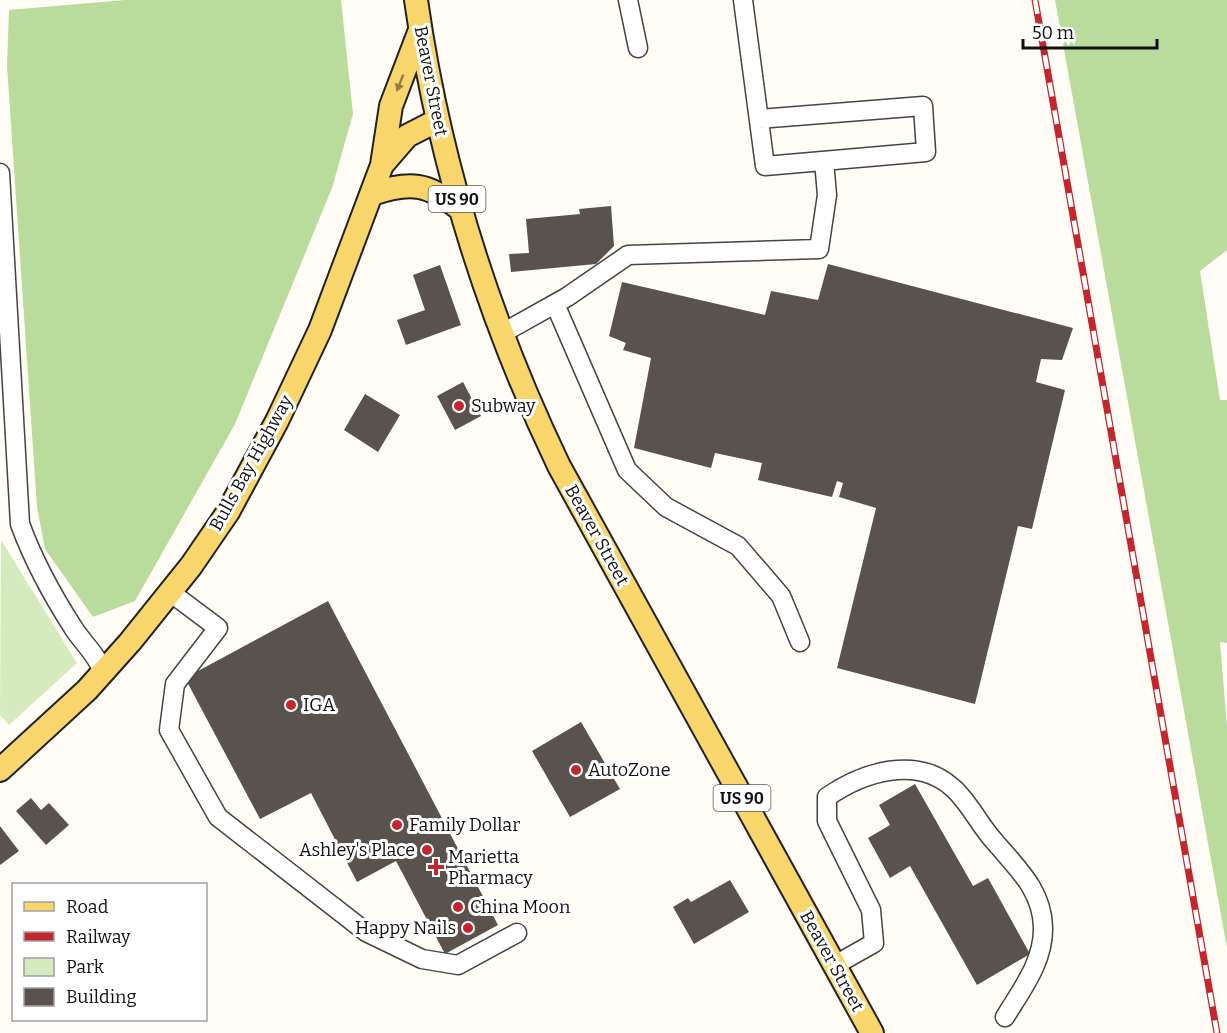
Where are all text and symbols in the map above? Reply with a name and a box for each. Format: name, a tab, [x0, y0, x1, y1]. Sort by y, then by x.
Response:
scale bar	[1023, 12, 1156, 50]
text: 50 m	[1032, 22, 1074, 44]
street label: Beaver Street	[410, 24, 453, 139]
one-way arrow	[394, 74, 404, 92]
road number: US 90	[428, 186, 486, 212]
street label: Bulls Bay Highway	[205, 391, 298, 535]
place label: Subway	[471, 395, 536, 417]
marker: Subway	[452, 399, 466, 413]
street label: Beaver Street	[560, 481, 634, 590]
place label: IGA	[303, 694, 335, 716]
marker: IGA	[284, 698, 298, 712]
place label: AutoZone	[588, 759, 671, 781]
marker: AutoZone	[569, 763, 583, 777]
road number: US 90	[714, 785, 771, 811]
place label: Family Dollar	[409, 814, 520, 836]
marker: Family Dollar	[390, 818, 404, 832]
place label: Ashley's Place	[299, 839, 415, 861]
marker: Ashley's Place	[420, 843, 434, 857]
place label: Marietta Pharmacy	[448, 846, 533, 889]
marker: Marietta Pharmacy	[429, 860, 443, 874]
legend	[12, 883, 207, 1021]
text: Road	[66, 896, 109, 918]
place label: China Moon	[470, 896, 571, 918]
marker: China Moon	[451, 900, 465, 914]
street label: Beaver Street	[795, 907, 869, 1016]
place label: Happy Nails	[355, 917, 456, 939]
marker: Happy Nails	[461, 921, 475, 935]
text: Railway	[66, 926, 131, 948]
text: Park	[66, 956, 105, 978]
text: Building	[66, 986, 137, 1008]

